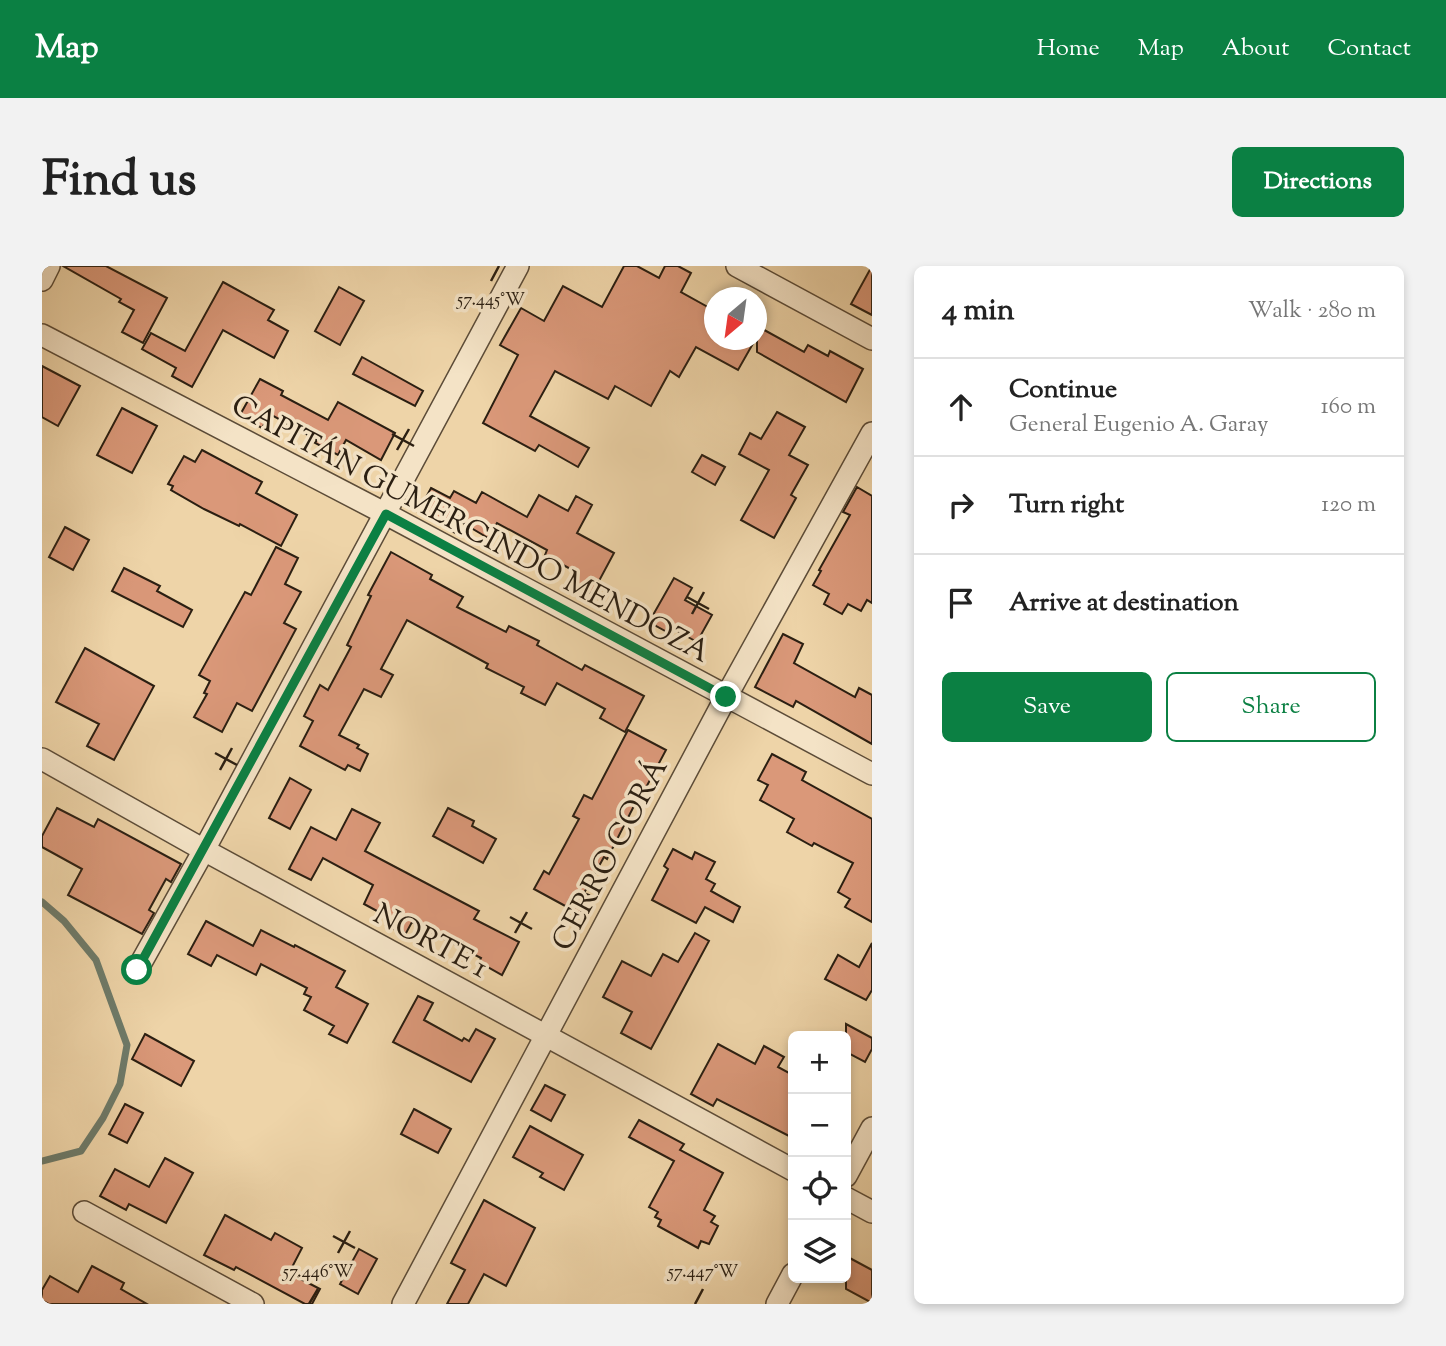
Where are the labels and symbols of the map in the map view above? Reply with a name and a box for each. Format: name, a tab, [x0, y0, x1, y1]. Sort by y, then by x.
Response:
north arrow	[704, 287, 767, 350]
text: 57.445°W	[456, 288, 525, 314]
street label: CAPITÁN GUMERCINDO MENDOZA	[223, 385, 717, 675]
route end	[710, 681, 741, 712]
street label: CERRO CORÁ	[542, 751, 680, 959]
street label: NORTE 1	[365, 894, 495, 990]
route start	[121, 954, 152, 985]
text: 57.446°W	[282, 1260, 353, 1286]
text: 57.447°W	[667, 1260, 738, 1286]

